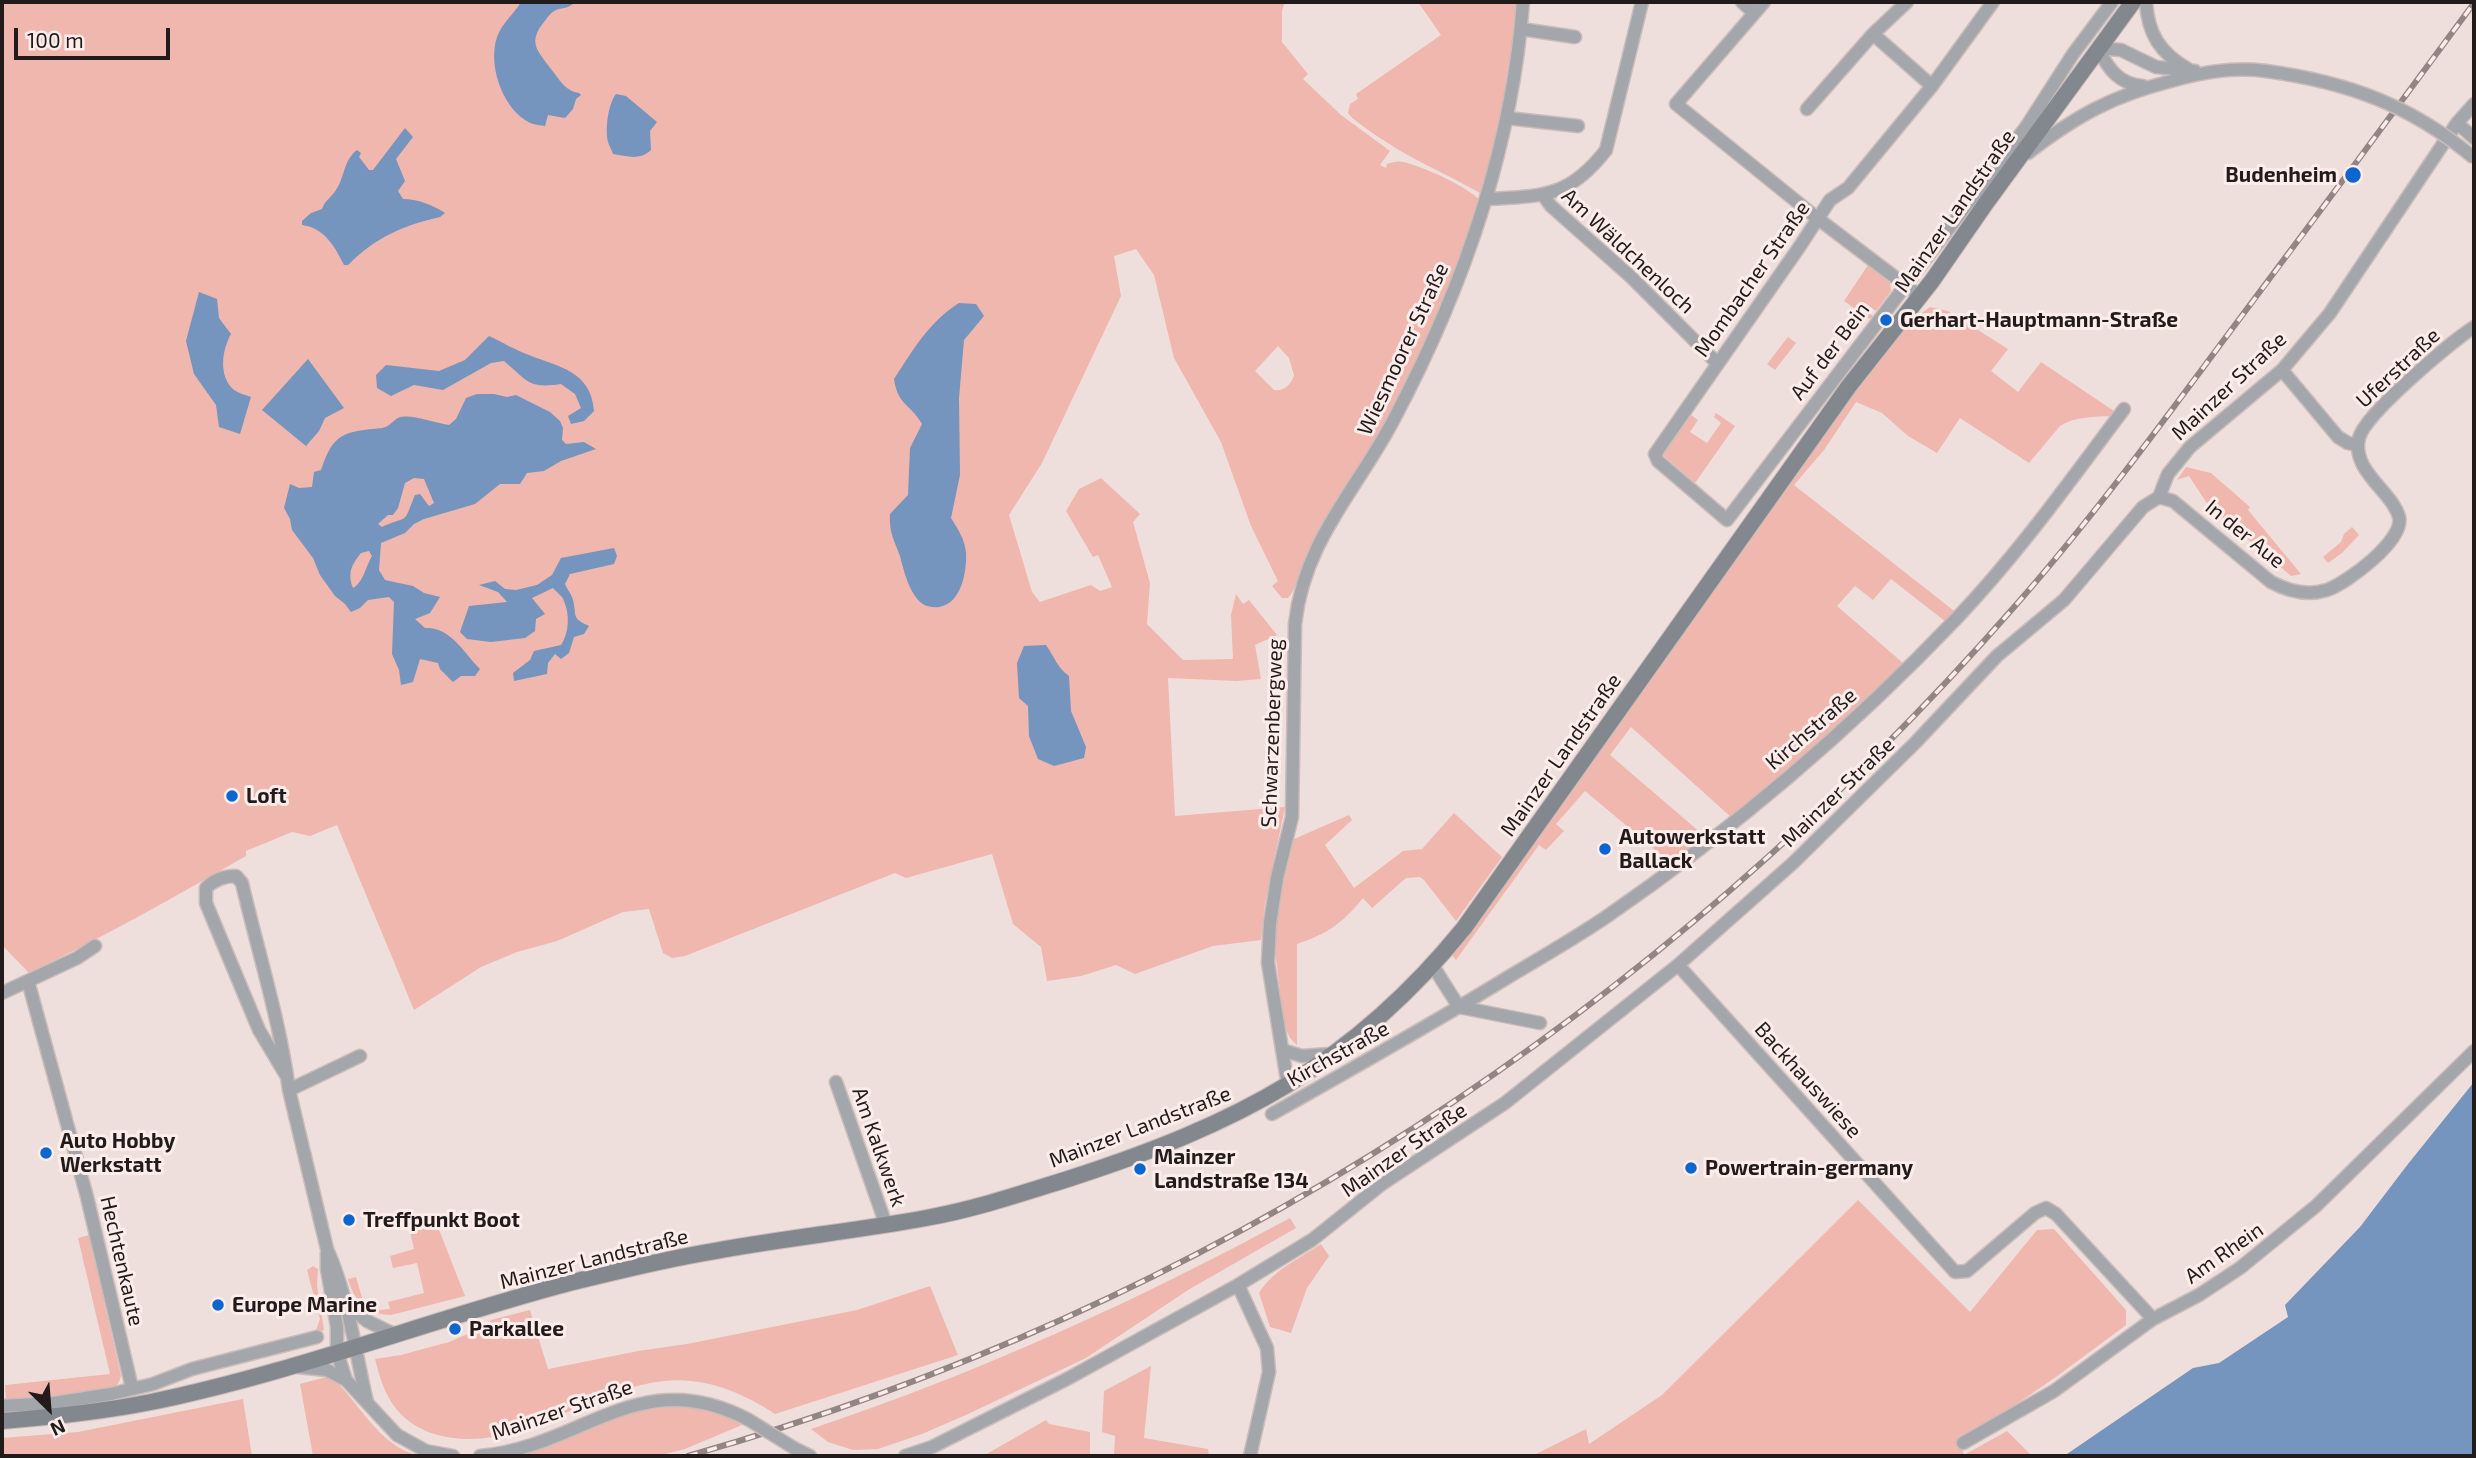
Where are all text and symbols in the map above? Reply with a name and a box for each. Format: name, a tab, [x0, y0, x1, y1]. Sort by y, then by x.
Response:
scale bar	[18, 14, 173, 58]
text: 100 m	[27, 27, 84, 52]
street label: Mainzer Landstraße	[1889, 125, 2021, 297]
place label: Budenheim	[2225, 162, 2337, 188]
marker: Budenheim	[2343, 165, 2363, 185]
street label: Am Wäldchenloch	[1556, 183, 1700, 319]
street label: Mombacher Straße	[1689, 196, 1815, 362]
street label: Wiesmoorer Straße	[1352, 259, 1454, 439]
street label: Auf der Bein	[1785, 297, 1875, 405]
place label: Gerhart-Hauptmann-Straße	[1900, 307, 2178, 333]
marker: Gerhart-Hauptmann-Straße	[1878, 312, 1894, 328]
street label: Uferstraße	[2351, 323, 2445, 413]
street label: Mainzer Straße	[2166, 326, 2292, 446]
street label: In der Aue	[2200, 494, 2290, 574]
street label: Schwarzenbergweg	[1256, 638, 1288, 828]
street label: Mainzer Landstraße	[1495, 669, 1627, 841]
street label: Kirchstraße	[1760, 683, 1862, 775]
street label: Mainzer Straße	[1776, 732, 1900, 852]
place label: Loft	[246, 783, 287, 809]
marker: Loft	[224, 788, 240, 804]
place label: Autowerkstatt Ballack	[1619, 824, 1765, 874]
marker: Autowerkstatt Ballack	[1597, 841, 1613, 857]
street label: Kirchstraße	[1283, 1016, 1393, 1092]
street label: Backhauswiese	[1749, 1017, 1867, 1143]
street label: Mainzer Landstraße	[1045, 1081, 1235, 1173]
street label: Am Kalkwerk	[847, 1084, 911, 1210]
street label: Mainzer Straße	[1336, 1097, 1472, 1203]
place label: Auto Hobby Werkstatt	[60, 1128, 175, 1178]
place label: Mainzer Landstraße 134	[1154, 1144, 1309, 1194]
marker: Auto Hobby Werkstatt	[38, 1145, 54, 1161]
place label: Powertrain-germany	[1705, 1155, 1913, 1181]
marker: Powertrain-germany	[1683, 1160, 1699, 1176]
marker: Mainzer Landstraße 134	[1132, 1161, 1148, 1177]
street label: Hechtenkaute	[95, 1194, 149, 1328]
place label: Treffpunkt Boot	[363, 1207, 520, 1233]
marker: Treffpunkt Boot	[341, 1212, 357, 1228]
street label: Am Rhein	[2180, 1217, 2268, 1289]
street label: Mainzer Landstraße	[497, 1223, 691, 1295]
place label: Europe Marine	[232, 1292, 377, 1318]
marker: Europe Marine	[210, 1297, 226, 1313]
place label: Parkallee	[469, 1316, 564, 1342]
marker: Parkallee	[447, 1321, 463, 1337]
north arrow	[14, 1374, 84, 1444]
street label: Mainzer Straße	[488, 1374, 636, 1446]
text: N	[47, 1415, 69, 1442]

